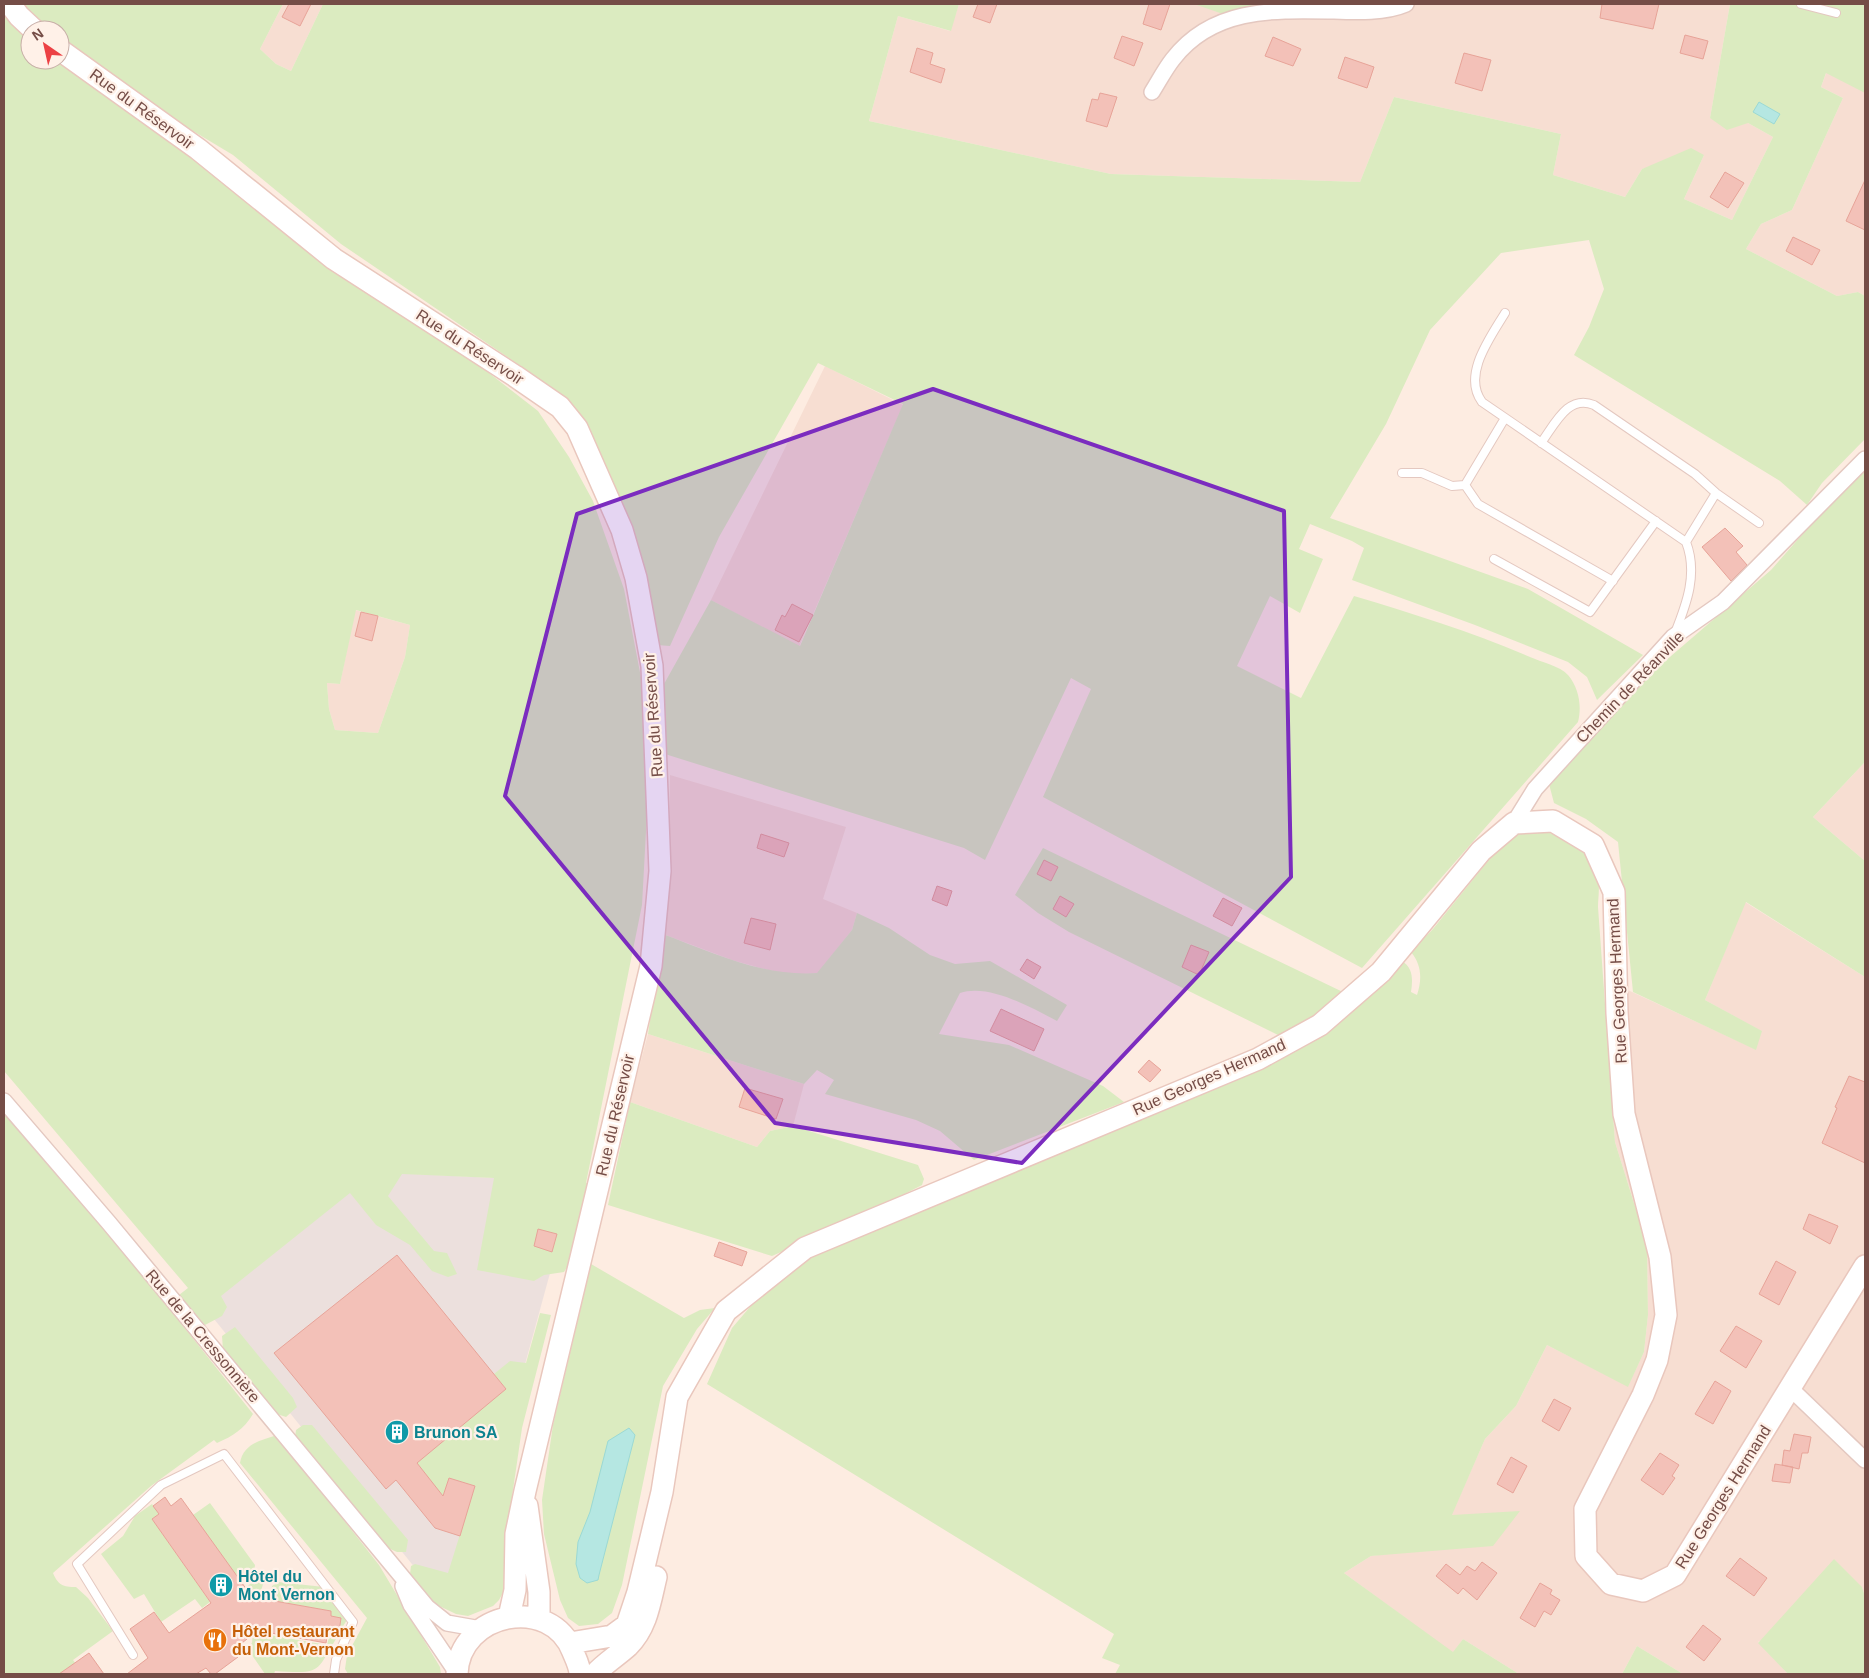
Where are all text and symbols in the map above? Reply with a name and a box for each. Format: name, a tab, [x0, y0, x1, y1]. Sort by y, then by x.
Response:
north arrow	[20, 20, 70, 70]
text: N	[29, 25, 46, 44]
street label: Rue du Réservoir	[87, 66, 198, 153]
street label: Rue du Réservoir	[413, 306, 527, 388]
street label: Chemin de Réanville	[1573, 628, 1687, 746]
street label: Rue du Réservoir	[640, 652, 666, 778]
street label: Rue Georges Hermand	[1604, 898, 1630, 1064]
street label: Rue Georges Hermand	[1130, 1036, 1288, 1118]
street label: Rue du Réservoir	[593, 1052, 637, 1178]
street label: Rue de la Cressonnière	[142, 1266, 264, 1406]
building icon: Brunon SA	[384, 1419, 410, 1445]
street label: Rue Georges Hermand	[1672, 1422, 1774, 1572]
place label: Brunon SA	[414, 1424, 498, 1441]
place label: Hôtel du Mont Vernon	[238, 1568, 335, 1603]
building icon: Hôtel du Mont Vernon	[208, 1572, 234, 1598]
place label: Hôtel restaurant du Mont-Vernon	[232, 1623, 355, 1658]
restaurant icon: Hôtel restaurant du Mont-Vernon	[202, 1627, 228, 1653]

